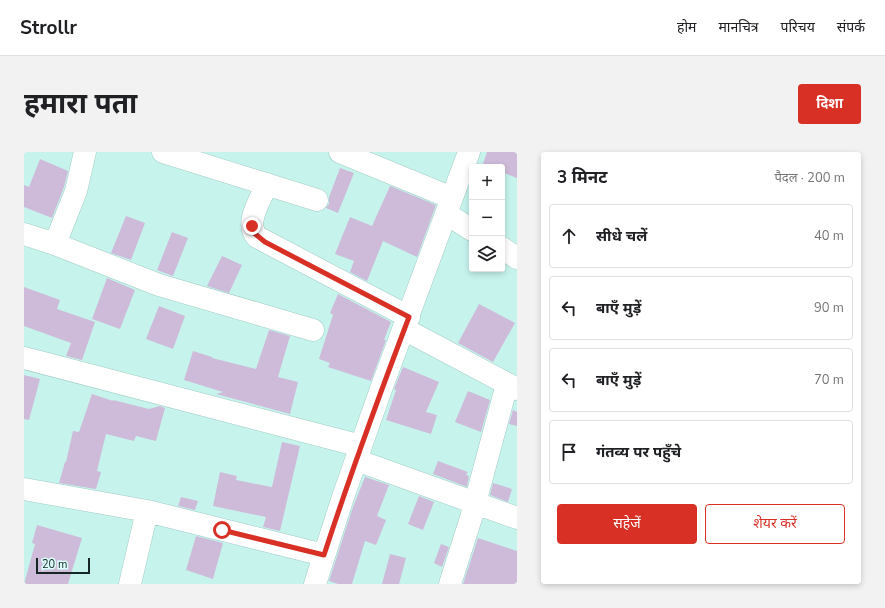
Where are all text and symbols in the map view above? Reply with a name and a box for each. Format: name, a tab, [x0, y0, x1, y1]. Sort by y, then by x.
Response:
text: Strollr	[20, 15, 77, 41]
text: होम	[677, 18, 696, 37]
text: मानचित्र	[718, 18, 759, 37]
text: परिचय	[781, 18, 815, 37]
text: संपर्क	[837, 18, 865, 37]
button: दिशा	[798, 84, 861, 124]
text: हमारा पता	[24, 85, 137, 123]
map controls	[469, 164, 505, 272]
button: +	[469, 164, 505, 200]
text: 3 मिनट	[557, 166, 607, 189]
text: पैदल · 200 m	[774, 169, 845, 187]
button: −	[469, 200, 505, 236]
route end	[243, 217, 261, 235]
icon: ahead	[558, 225, 580, 247]
text: सीधे चलें	[596, 226, 647, 246]
text: 40 m	[814, 227, 844, 245]
button: layers	[469, 236, 505, 272]
icon: left	[558, 297, 580, 319]
text: बाएँ मुड़ें	[596, 298, 641, 318]
text: 90 m	[814, 299, 844, 317]
icon: left	[558, 369, 580, 391]
text: बाएँ मुड़ें	[596, 370, 641, 390]
text: 70 m	[814, 371, 844, 389]
icon: arrive	[558, 441, 580, 463]
text: गंतव्य पर पहुँचे	[596, 442, 681, 462]
button: सहेजें	[557, 504, 697, 544]
button: शेयर करें	[705, 504, 845, 544]
route start	[213, 521, 231, 539]
scale bar	[36, 556, 90, 575]
text: 20 m	[42, 557, 67, 572]

